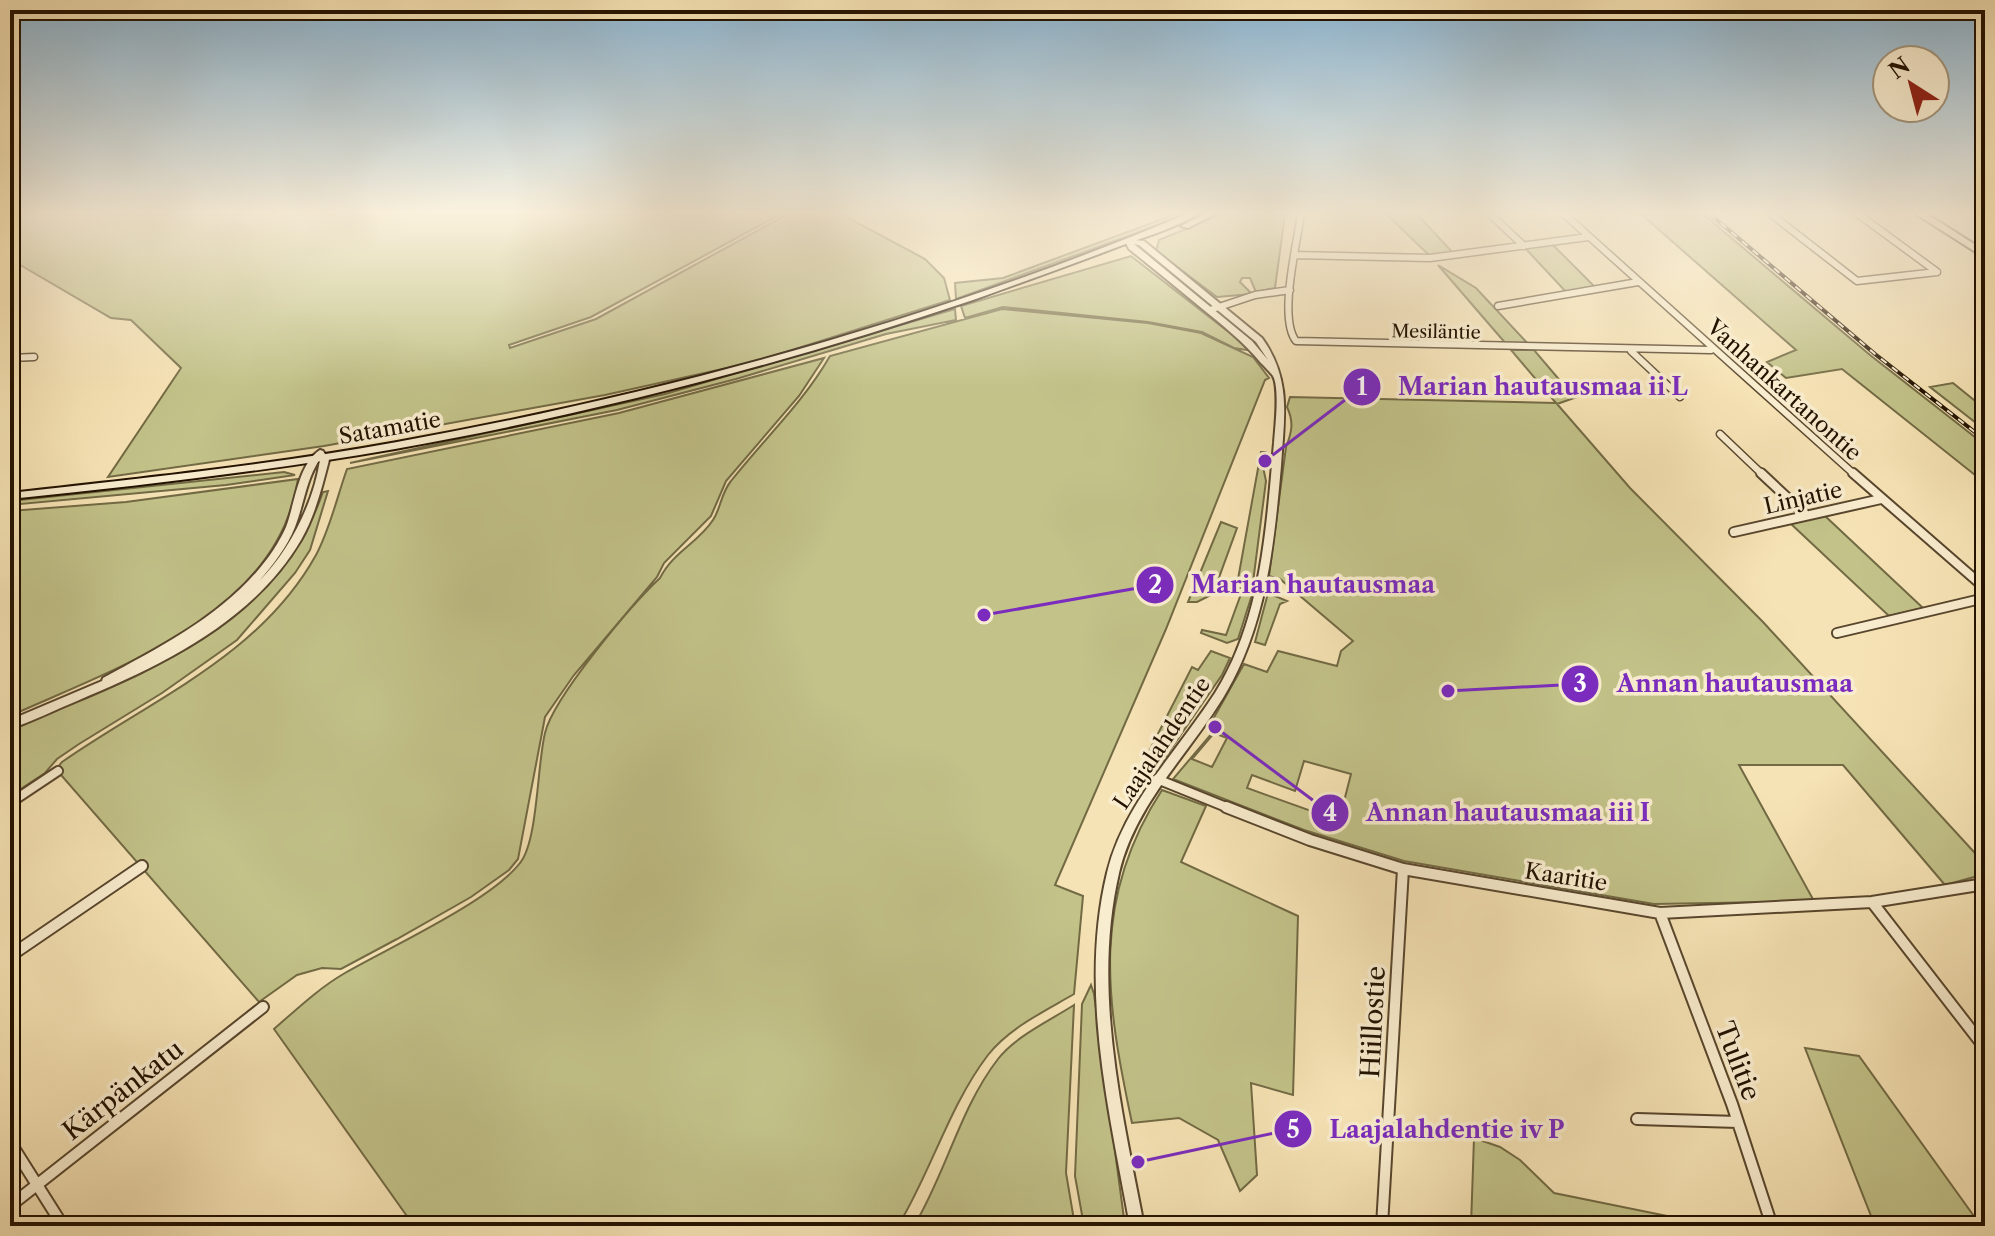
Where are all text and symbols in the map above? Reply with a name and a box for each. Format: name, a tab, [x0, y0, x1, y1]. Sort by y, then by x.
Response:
north arrow	[1871, 44, 1951, 124]
text: N	[1884, 52, 1915, 85]
street label: Vanhankartanontie	[1700, 313, 1867, 467]
street label: Mesiläntie	[1391, 320, 1481, 344]
callout: Marian hautausmaa ii L	[1342, 363, 1704, 411]
text: 1	[1357, 372, 1368, 401]
text: Marian hautausmaa ii L	[1398, 372, 1688, 401]
street label: Satamatie	[337, 406, 443, 450]
street label: Linjatie	[1761, 476, 1845, 520]
callout: Marian hautausmaa	[1135, 561, 1451, 609]
text: 2	[1148, 570, 1162, 599]
text: Marian hautausmaa	[1191, 570, 1436, 599]
callout: Annan hautausmaa	[1560, 660, 1869, 708]
text: 3	[1573, 669, 1587, 698]
text: Annan hautausmaa	[1616, 669, 1854, 698]
street label: Laajalahdentie	[1108, 672, 1216, 814]
callout: Annan hautausmaa iii I	[1310, 789, 1666, 837]
text: 4	[1323, 798, 1337, 827]
text: Annan hautausmaa iii I	[1365, 798, 1650, 827]
street label: Kaaritie	[1523, 857, 1609, 897]
street label: Hiillostie	[1354, 965, 1392, 1079]
street label: Tulitie	[1708, 1017, 1768, 1105]
street label: Kärpänkatu	[56, 1033, 190, 1147]
callout: Laajalahdentie iv P	[1273, 1105, 1581, 1153]
text: 5	[1286, 1115, 1300, 1144]
text: Laajalahdentie iv P	[1329, 1115, 1565, 1144]

